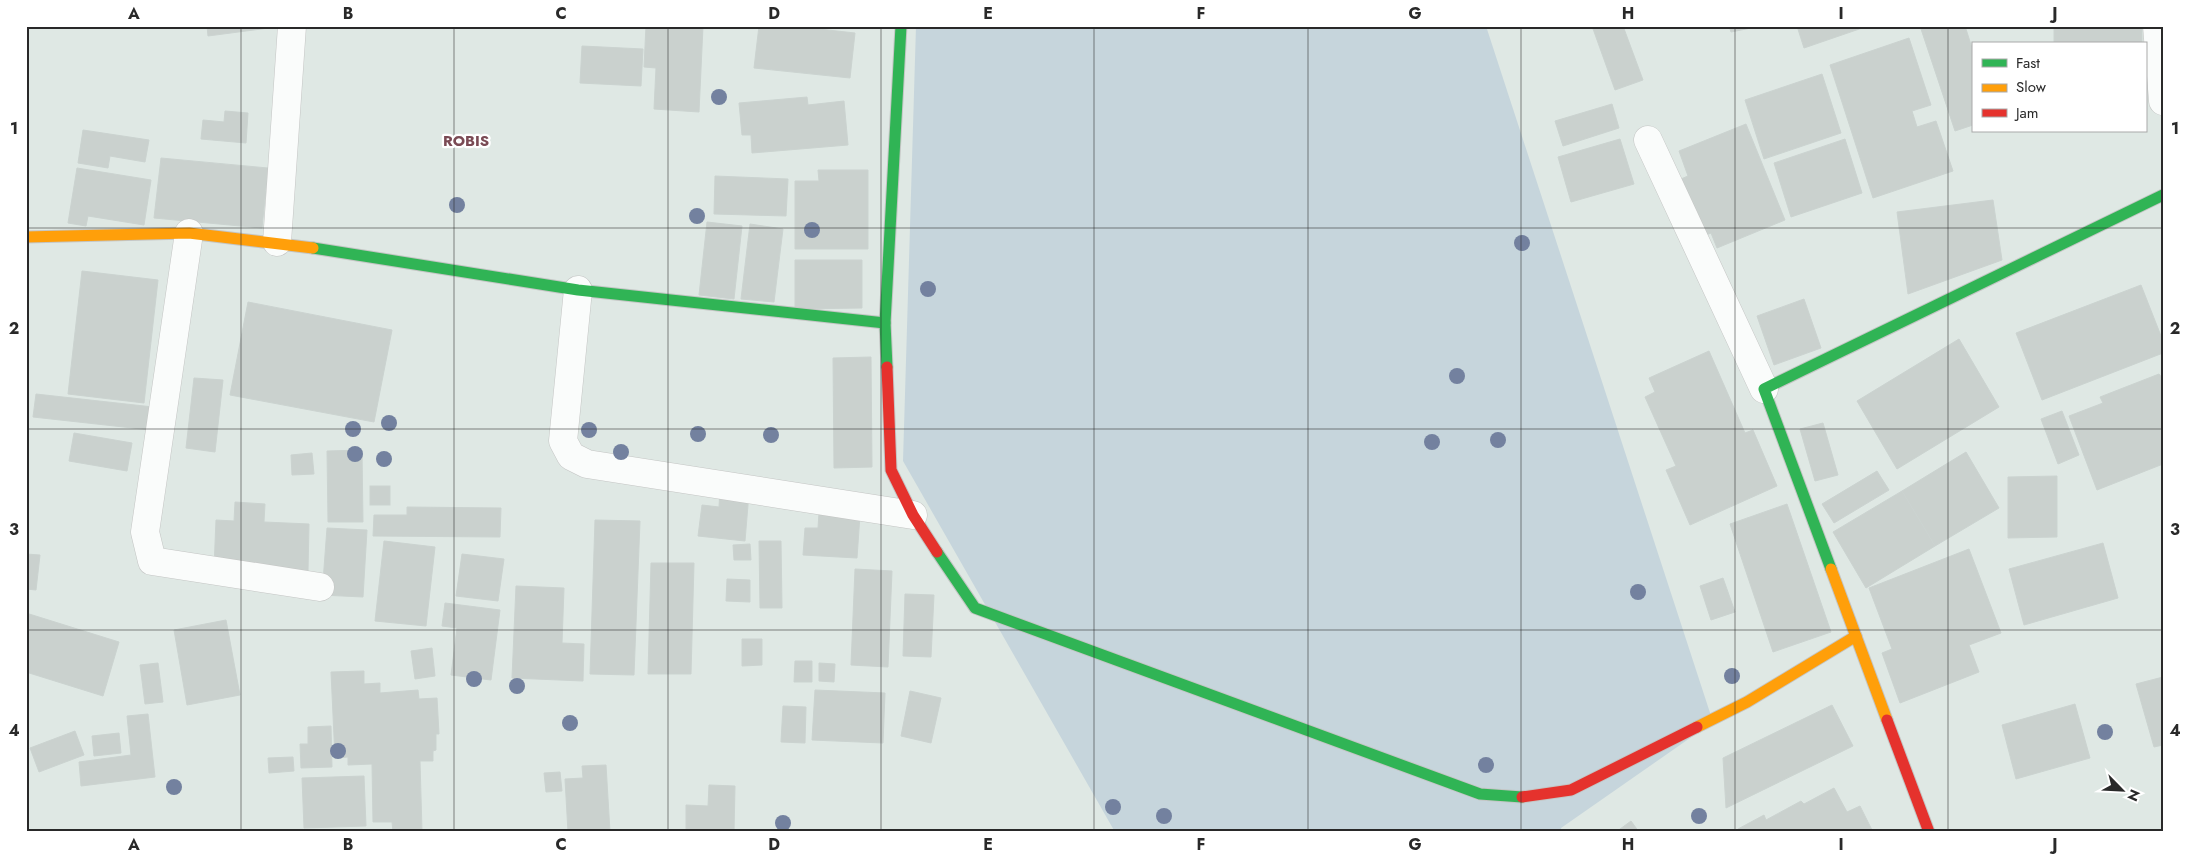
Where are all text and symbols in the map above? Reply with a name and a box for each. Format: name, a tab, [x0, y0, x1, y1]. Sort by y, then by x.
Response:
text: A	[127, 2, 140, 25]
text: B	[343, 2, 353, 25]
text: C	[555, 2, 567, 25]
text: D	[768, 2, 780, 25]
text: E	[983, 2, 993, 25]
text: F	[1197, 2, 1205, 25]
text: G	[1408, 2, 1422, 25]
text: H	[1622, 2, 1634, 25]
text: I	[1838, 2, 1844, 25]
text: J	[2049, 2, 2058, 25]
legend	[1972, 42, 2146, 132]
text: Fast	[2016, 52, 2040, 74]
text: Slow	[2016, 76, 2047, 98]
text: Jam	[2014, 102, 2039, 124]
text: 1	[10, 117, 18, 140]
text: 1	[2171, 117, 2179, 140]
district label: ROBIS	[443, 130, 489, 152]
text: 2	[9, 317, 19, 340]
text: 2	[2170, 317, 2180, 340]
text: 3	[9, 518, 19, 541]
text: 3	[2170, 518, 2180, 541]
text: 4	[8, 719, 20, 742]
text: 4	[2169, 719, 2181, 742]
north arrow	[2096, 766, 2146, 816]
text: N	[2122, 786, 2145, 804]
text: A	[127, 833, 140, 856]
text: B	[343, 833, 353, 856]
text: C	[555, 833, 567, 856]
text: D	[768, 833, 780, 856]
text: E	[983, 833, 993, 856]
text: F	[1197, 833, 1205, 856]
text: G	[1408, 833, 1422, 856]
text: H	[1622, 833, 1634, 856]
text: I	[1838, 833, 1844, 856]
text: J	[2049, 833, 2058, 856]

